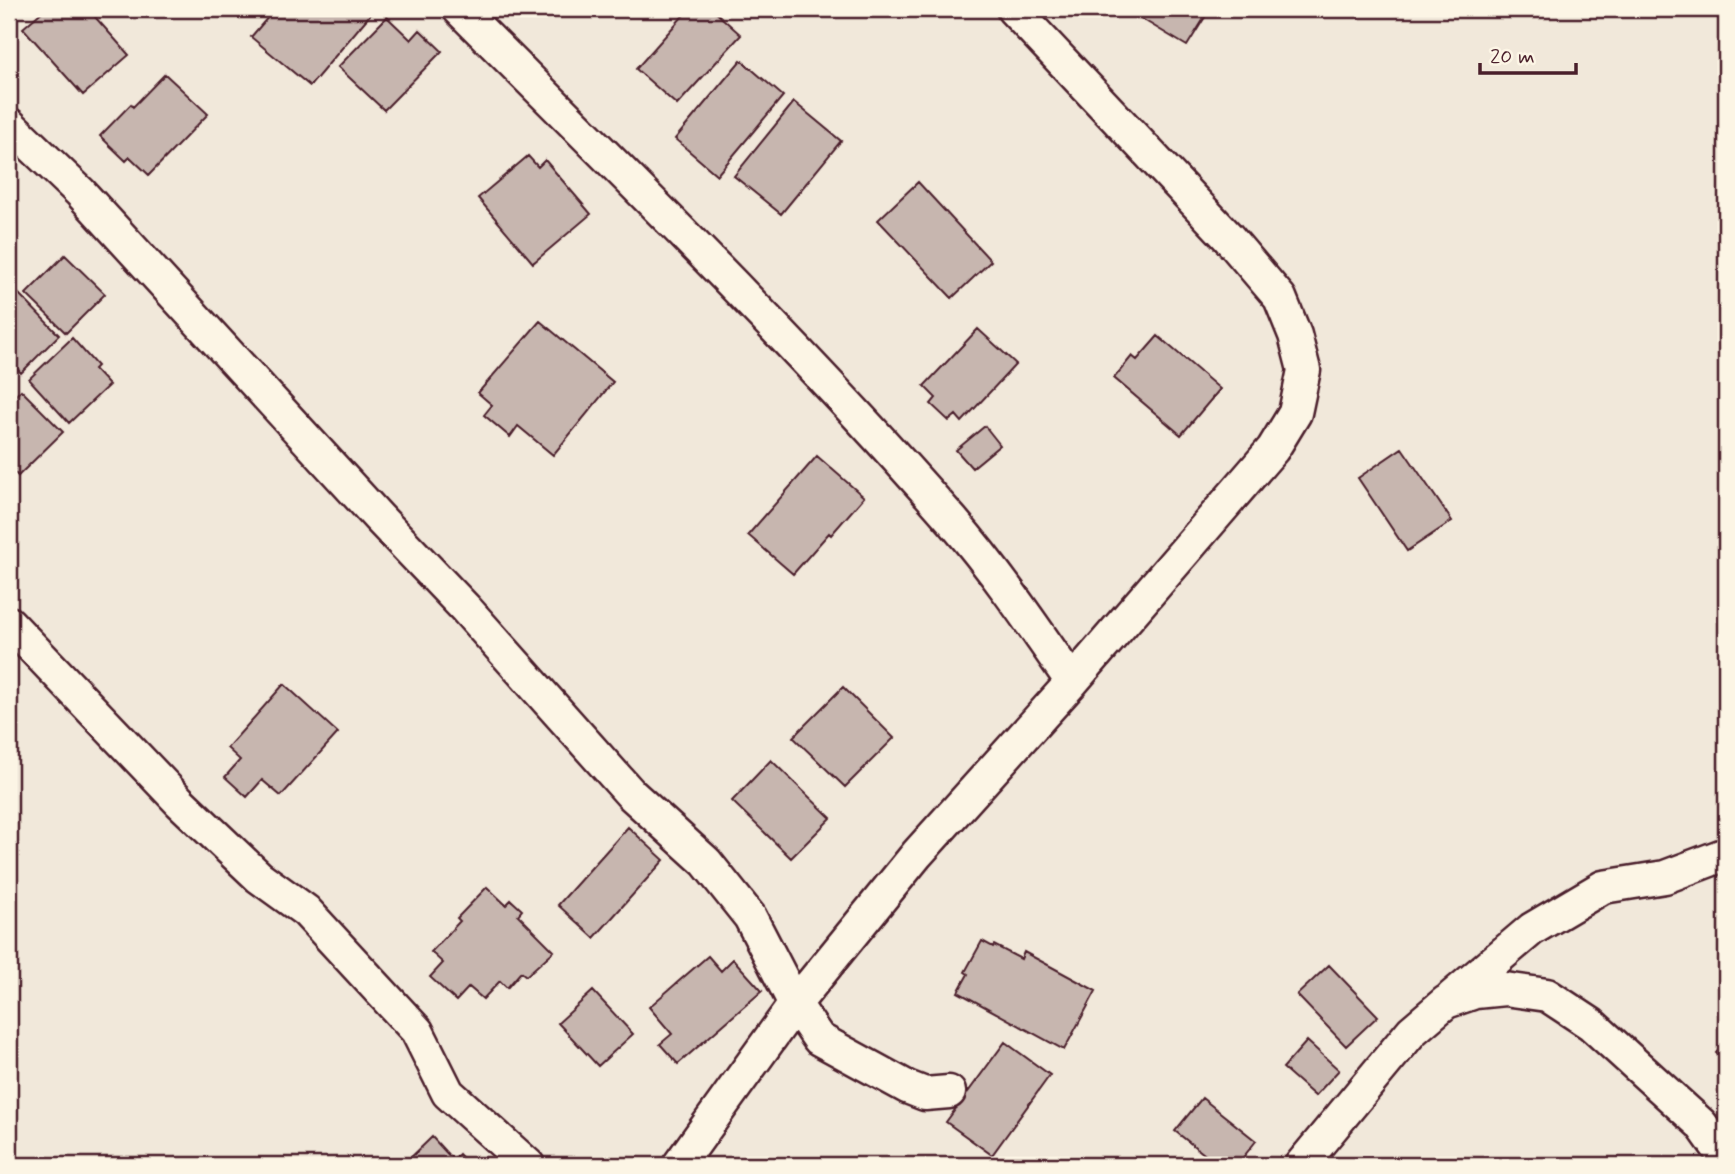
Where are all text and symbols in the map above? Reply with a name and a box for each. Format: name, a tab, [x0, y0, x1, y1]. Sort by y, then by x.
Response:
scale bar	[1480, 32, 1576, 76]
text: 20 m	[1490, 43, 1535, 71]

